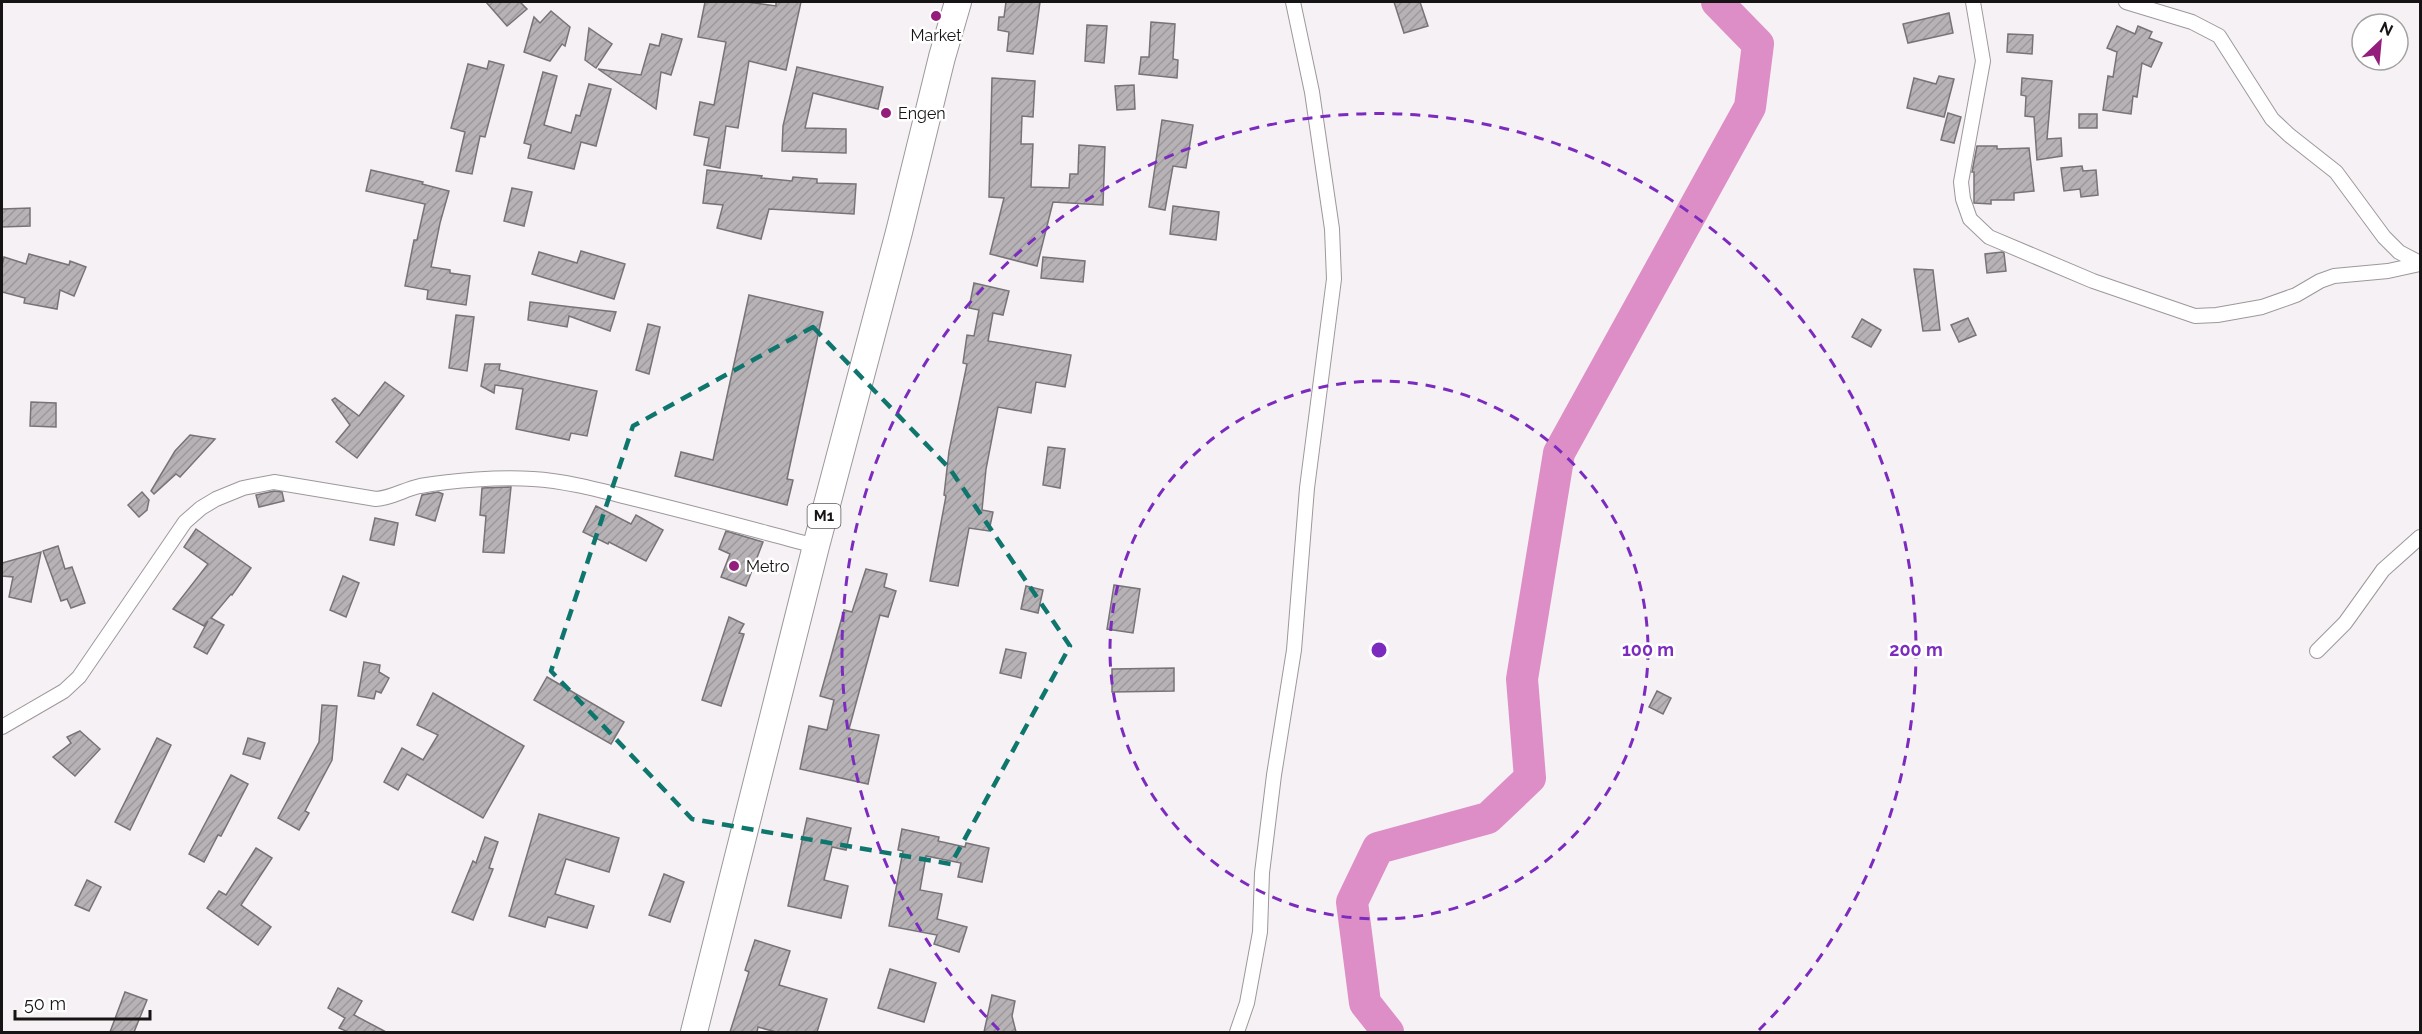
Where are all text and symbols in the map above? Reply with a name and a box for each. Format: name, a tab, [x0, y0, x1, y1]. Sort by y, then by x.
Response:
marker: Market	[929, 9, 943, 23]
north arrow	[2350, 12, 2410, 72]
text: N	[2377, 18, 2396, 40]
place label: Market	[910, 26, 962, 45]
place label: Engen	[898, 104, 946, 123]
marker: Engen	[879, 106, 893, 120]
road number: M1	[808, 504, 840, 528]
place label: Metro	[746, 557, 789, 576]
marker: Metro	[727, 559, 741, 573]
text: 100 m	[1622, 639, 1674, 660]
text: 200 m	[1889, 639, 1943, 660]
centre of rings	[1369, 640, 1389, 660]
scale bar	[15, 983, 150, 1021]
text: 50 m	[24, 993, 66, 1014]

